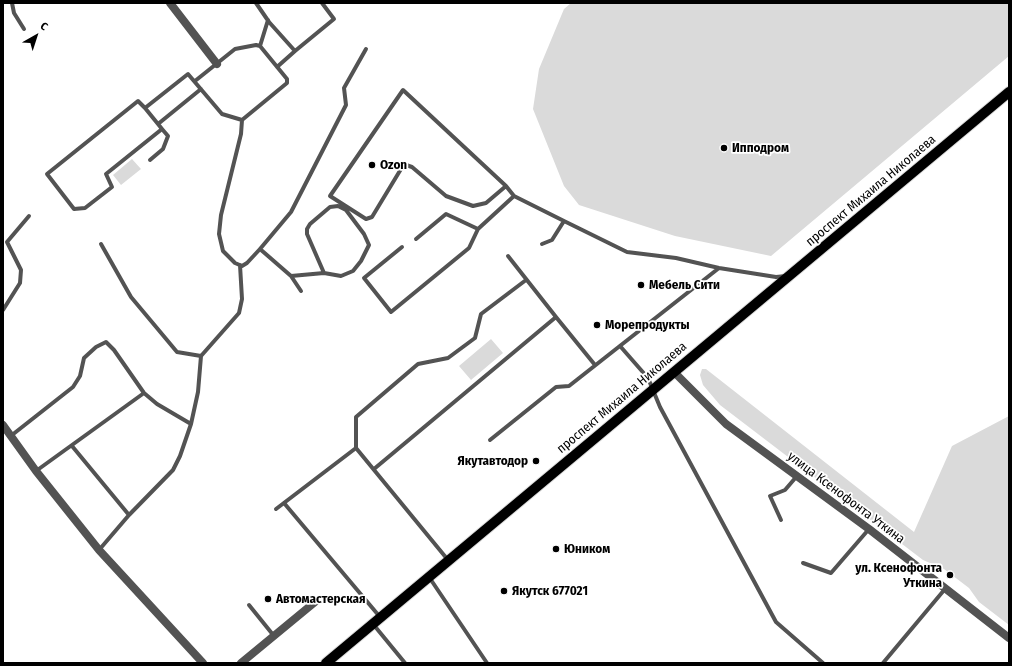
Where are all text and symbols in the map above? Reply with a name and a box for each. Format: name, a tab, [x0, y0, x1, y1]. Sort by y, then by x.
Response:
north arrow	[16, 16, 56, 56]
text: С	[38, 19, 50, 33]
street label: проспект Михаила Николаева	[803, 132, 939, 250]
place label: Ипподром	[732, 140, 789, 156]
marker: Ипподром	[719, 143, 729, 153]
place label: Ozon	[380, 157, 407, 173]
marker: Ozon	[367, 160, 377, 170]
place label: Мебель Сити	[649, 277, 720, 293]
marker: Мебель Сити	[636, 280, 646, 290]
place label: Морепродукты	[605, 317, 690, 333]
marker: Морепродукты	[592, 320, 602, 330]
street label: проспект Михаила Николаева	[554, 339, 690, 457]
street label: улица Ксенофонта Уткина	[784, 449, 908, 547]
place label: Якутавтодор	[458, 453, 528, 469]
marker: Якутавтодор	[531, 456, 541, 466]
place label: Юником	[564, 541, 610, 557]
marker: Юником	[551, 544, 561, 554]
place label: ул. Ксенофонта Уткина	[855, 560, 942, 591]
marker: ул. Ксенофонта Уткина	[945, 570, 955, 580]
place label: Якутск 677021	[512, 583, 588, 599]
marker: Якутск 677021	[499, 586, 509, 596]
place label: Автомастерская	[276, 591, 366, 607]
marker: Автомастерская	[263, 594, 273, 604]

